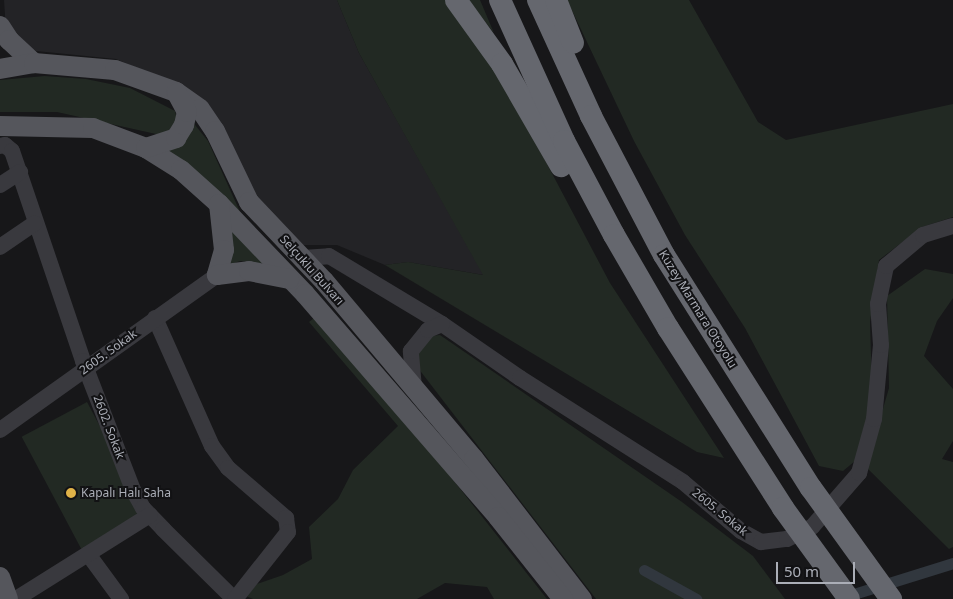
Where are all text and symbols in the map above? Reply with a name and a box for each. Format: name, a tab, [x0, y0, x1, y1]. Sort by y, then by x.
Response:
street label: Selçuklu Bulvarı	[277, 232, 347, 308]
street label: Kuzey Marmara Otoyolu	[656, 248, 740, 370]
street label: 2605. Sokak	[77, 326, 139, 378]
street label: 2602. Sokak	[90, 393, 128, 461]
street label: 2605. Sokak	[689, 485, 751, 539]
place label: Kapalı Halı Saha	[81, 486, 171, 500]
marker: Kapalı Halı Saha	[65, 487, 77, 499]
scale bar	[778, 552, 857, 584]
text: 50 m	[784, 561, 819, 581]

